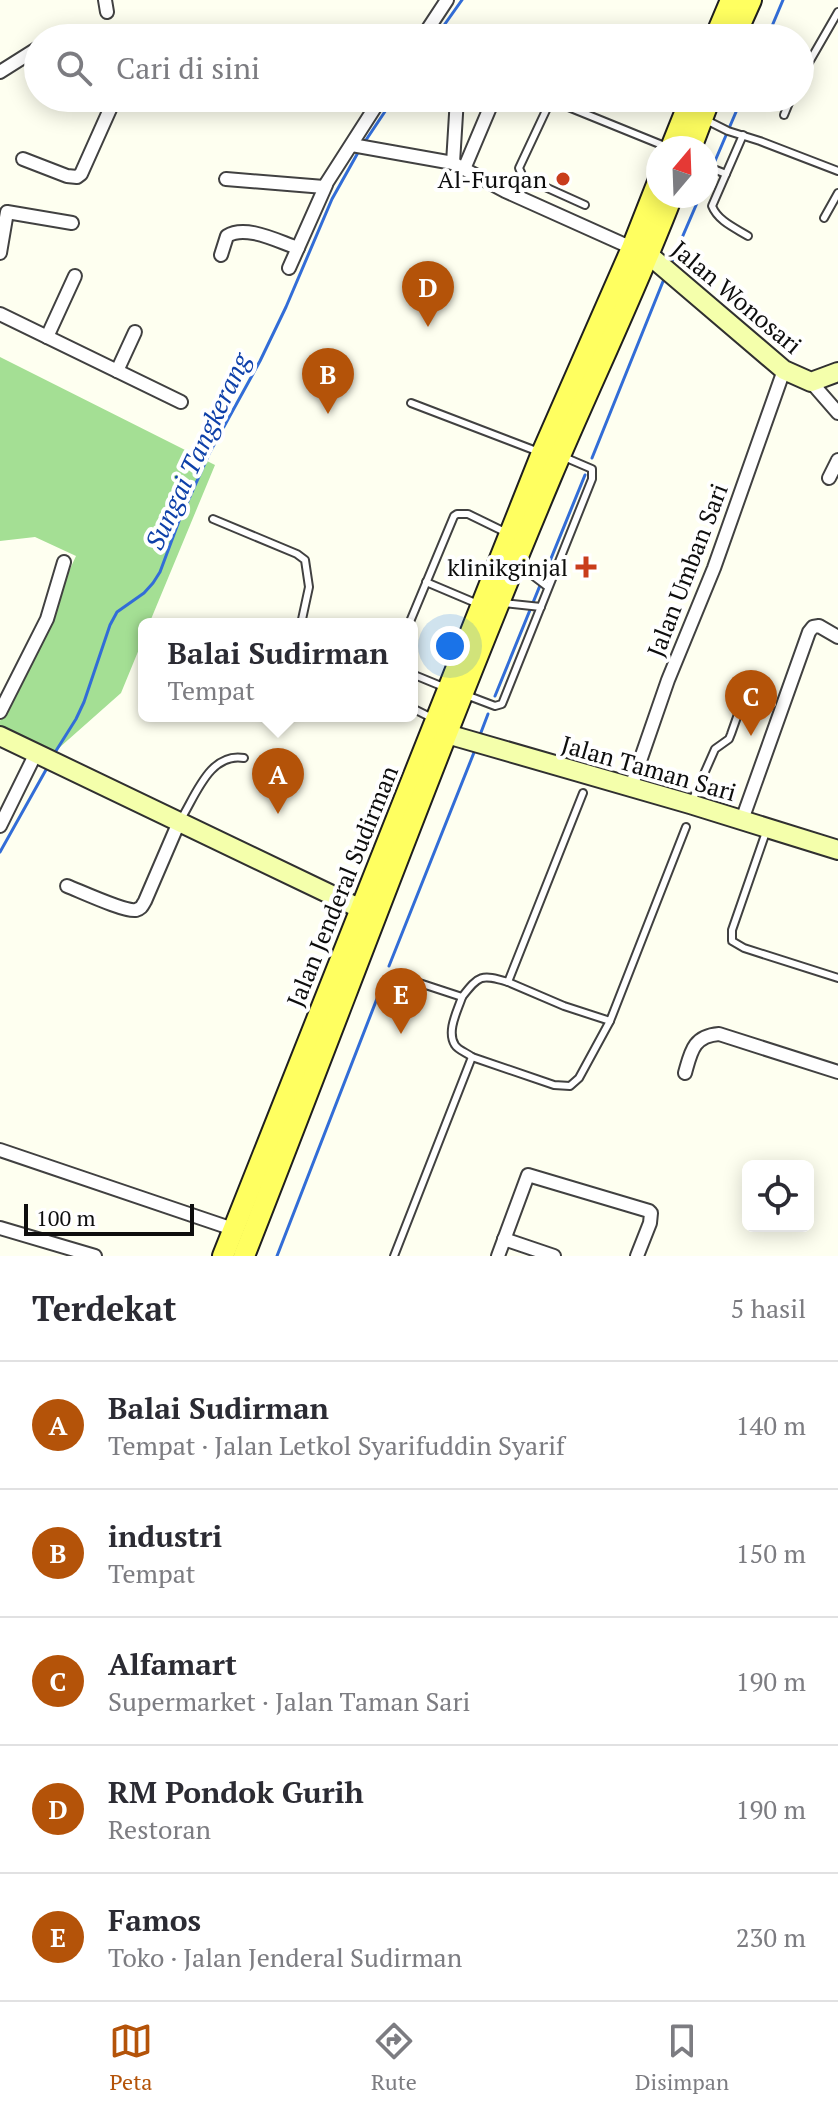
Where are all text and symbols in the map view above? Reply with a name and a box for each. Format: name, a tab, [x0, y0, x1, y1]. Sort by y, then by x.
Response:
search box	[24, 24, 814, 112]
icon: search	[52, 46, 96, 90]
text: Cari di sini	[116, 48, 260, 88]
north arrow	[646, 136, 718, 208]
place label: Al-Furqan	[438, 163, 547, 195]
marker: Al-Furqan	[554, 170, 572, 188]
street label: Jalan Wonosari	[665, 233, 809, 361]
pin: D	[402, 261, 454, 327]
water label: Sungai Tangkerang	[137, 346, 258, 555]
pin: B	[302, 348, 354, 414]
street label: Jalan Umban Sari	[639, 479, 735, 661]
place label: klinikginjal	[447, 551, 568, 583]
marker: klinikginjal	[575, 556, 597, 578]
popup	[138, 618, 418, 722]
your location	[430, 626, 470, 666]
text: Balai Sudirman	[168, 633, 388, 673]
pin: C	[725, 670, 777, 736]
text: Tempat	[168, 673, 255, 707]
street label: Jalan Taman Sari	[558, 728, 740, 808]
pin: A	[252, 748, 304, 814]
street label: Jalan Jenderal Sudirman	[279, 761, 405, 1011]
pin: E	[375, 968, 427, 1034]
map controls	[742, 1160, 814, 1232]
button: locate	[742, 1160, 814, 1232]
scale bar	[24, 1200, 194, 1236]
text: 100 m	[36, 1203, 96, 1232]
text: Terdekat	[32, 1286, 177, 1331]
text: 5 hasil	[731, 1291, 806, 1325]
text: Balai Sudirman	[108, 1388, 329, 1428]
text: A	[49, 1408, 67, 1442]
text: 140 m	[736, 1408, 806, 1442]
text: Tempat · Jalan Letkol Syarifuddin Syarif	[108, 1428, 565, 1462]
text: industri	[108, 1516, 222, 1556]
text: B	[50, 1536, 66, 1570]
text: 150 m	[736, 1536, 806, 1570]
text: Tempat	[108, 1556, 195, 1590]
text: Alfamart	[108, 1644, 237, 1684]
text: C	[50, 1664, 66, 1698]
text: 190 m	[736, 1664, 806, 1698]
text: Supermarket · Jalan Taman Sari	[108, 1684, 470, 1718]
text: RM Pondok Gurih	[108, 1772, 364, 1812]
text: D	[48, 1792, 68, 1826]
text: 190 m	[736, 1792, 806, 1826]
text: Restoran	[108, 1812, 211, 1846]
text: Famos	[108, 1900, 201, 1940]
text: E	[50, 1920, 66, 1954]
text: 230 m	[736, 1920, 806, 1954]
text: Toko · Jalan Jenderal Sudirman	[108, 1940, 462, 1974]
tab: Peta	[109, 2019, 153, 2096]
tab: Rute	[371, 2019, 417, 2096]
tab: Disimpan	[635, 2019, 729, 2096]

